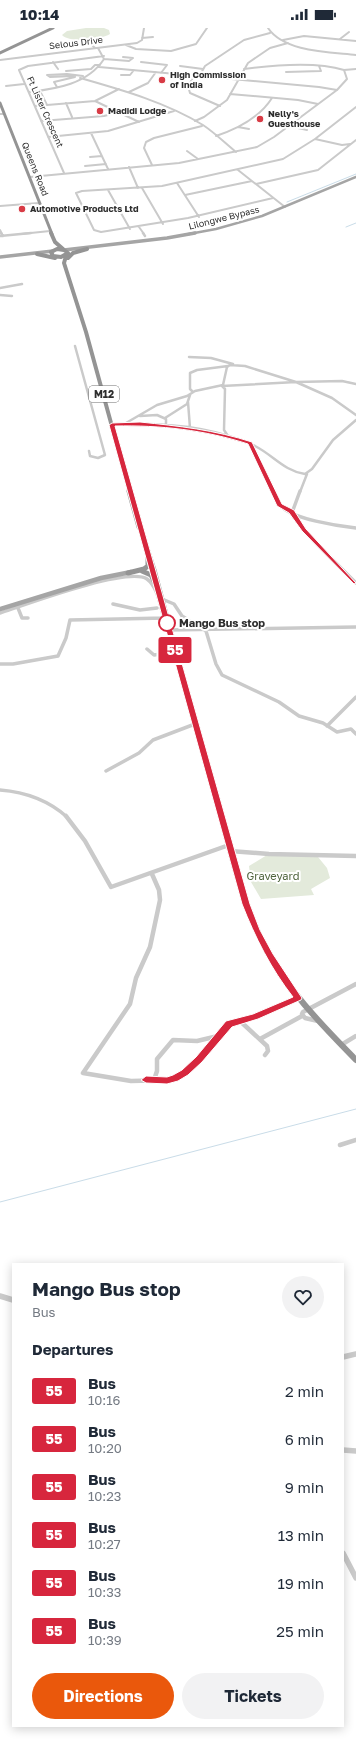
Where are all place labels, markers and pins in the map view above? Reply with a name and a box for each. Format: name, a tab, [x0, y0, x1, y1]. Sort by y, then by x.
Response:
place label: High Commission of India	[170, 69, 246, 90]
marker: High Commission of India	[157, 75, 167, 85]
place label: Madidi Lodge	[108, 105, 167, 116]
marker: Madidi Lodge	[95, 106, 105, 116]
place label: Nelly's Guesthouse	[268, 108, 321, 129]
marker: Nelly's Guesthouse	[255, 114, 265, 124]
place label: Automotive Products Ltd	[30, 203, 139, 214]
marker: Automotive Products Ltd	[17, 204, 27, 214]
marker: Mango Bus stop	[158, 614, 176, 632]
place label: Mango Bus stop	[179, 616, 265, 629]

